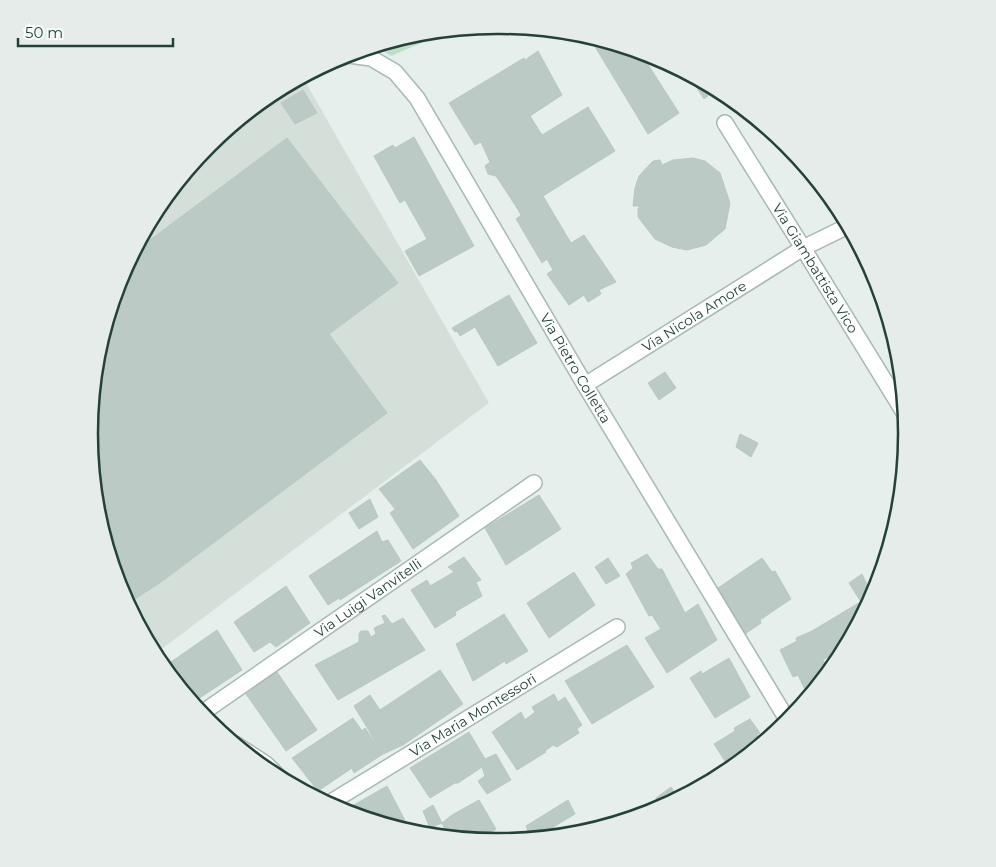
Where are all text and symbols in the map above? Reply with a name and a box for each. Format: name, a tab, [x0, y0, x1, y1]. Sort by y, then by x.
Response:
scale bar	[18, 15, 172, 47]
text: 50 m	[25, 23, 63, 42]
street label: Via Giambattista Vico	[768, 200, 862, 337]
street label: Via Nicola Amore	[639, 277, 750, 356]
street label: Via Pietro Colletta	[536, 310, 615, 427]
street label: Via Luigi Vanvitelli	[311, 554, 425, 641]
street label: Via Maria Montessori	[406, 670, 540, 761]

